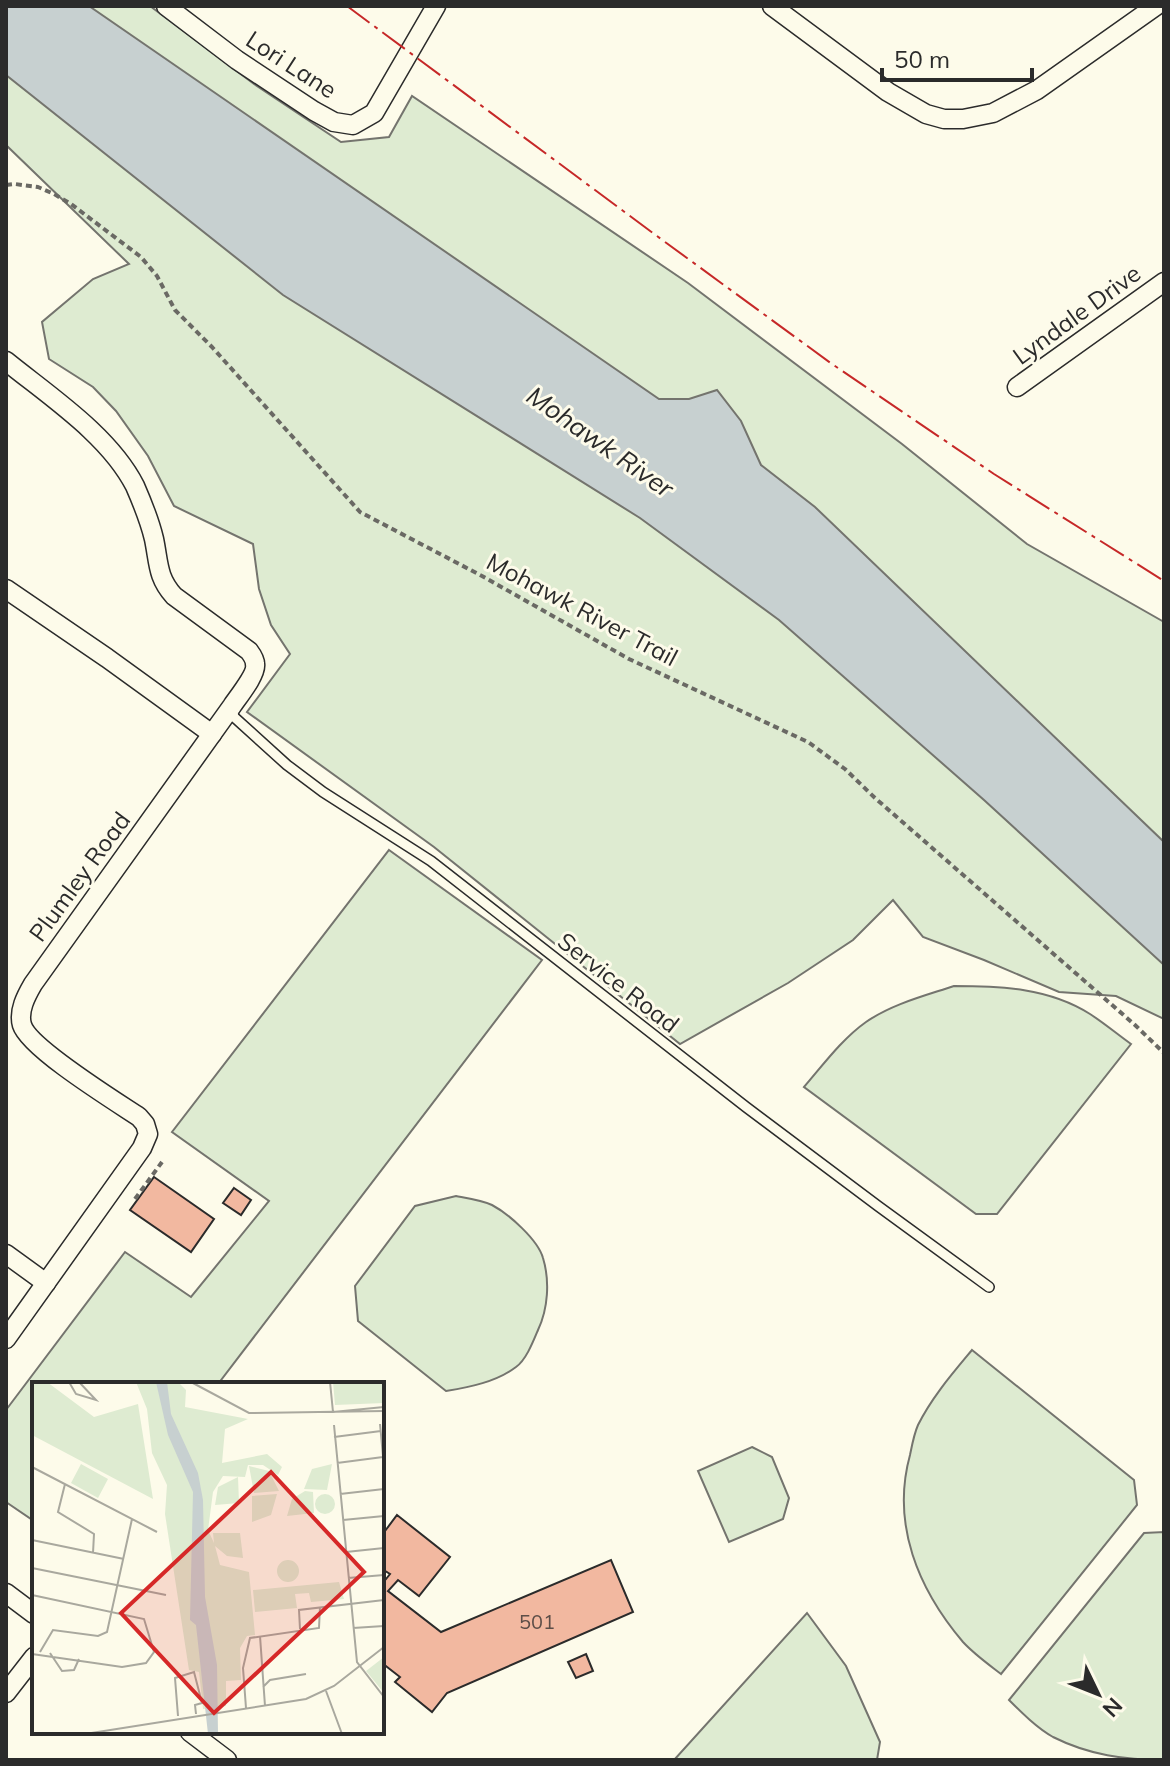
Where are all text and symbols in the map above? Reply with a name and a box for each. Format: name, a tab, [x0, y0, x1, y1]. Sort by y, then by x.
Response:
street label: Lori Lane	[241, 24, 342, 105]
scale bar	[882, 32, 1032, 82]
text: 50 m	[894, 44, 950, 74]
street label: Lyndale Drive	[1007, 258, 1146, 371]
water label: Mohawk River	[520, 379, 681, 505]
street label: Mohawk River Trail	[482, 546, 683, 672]
street label: Plumley Road	[22, 806, 136, 947]
street label: Service Road	[552, 926, 685, 1039]
inset map	[32, 1382, 384, 1734]
house number: 501	[519, 1609, 555, 1634]
north arrow	[1058, 1654, 1138, 1734]
text: N	[1097, 1692, 1129, 1723]

